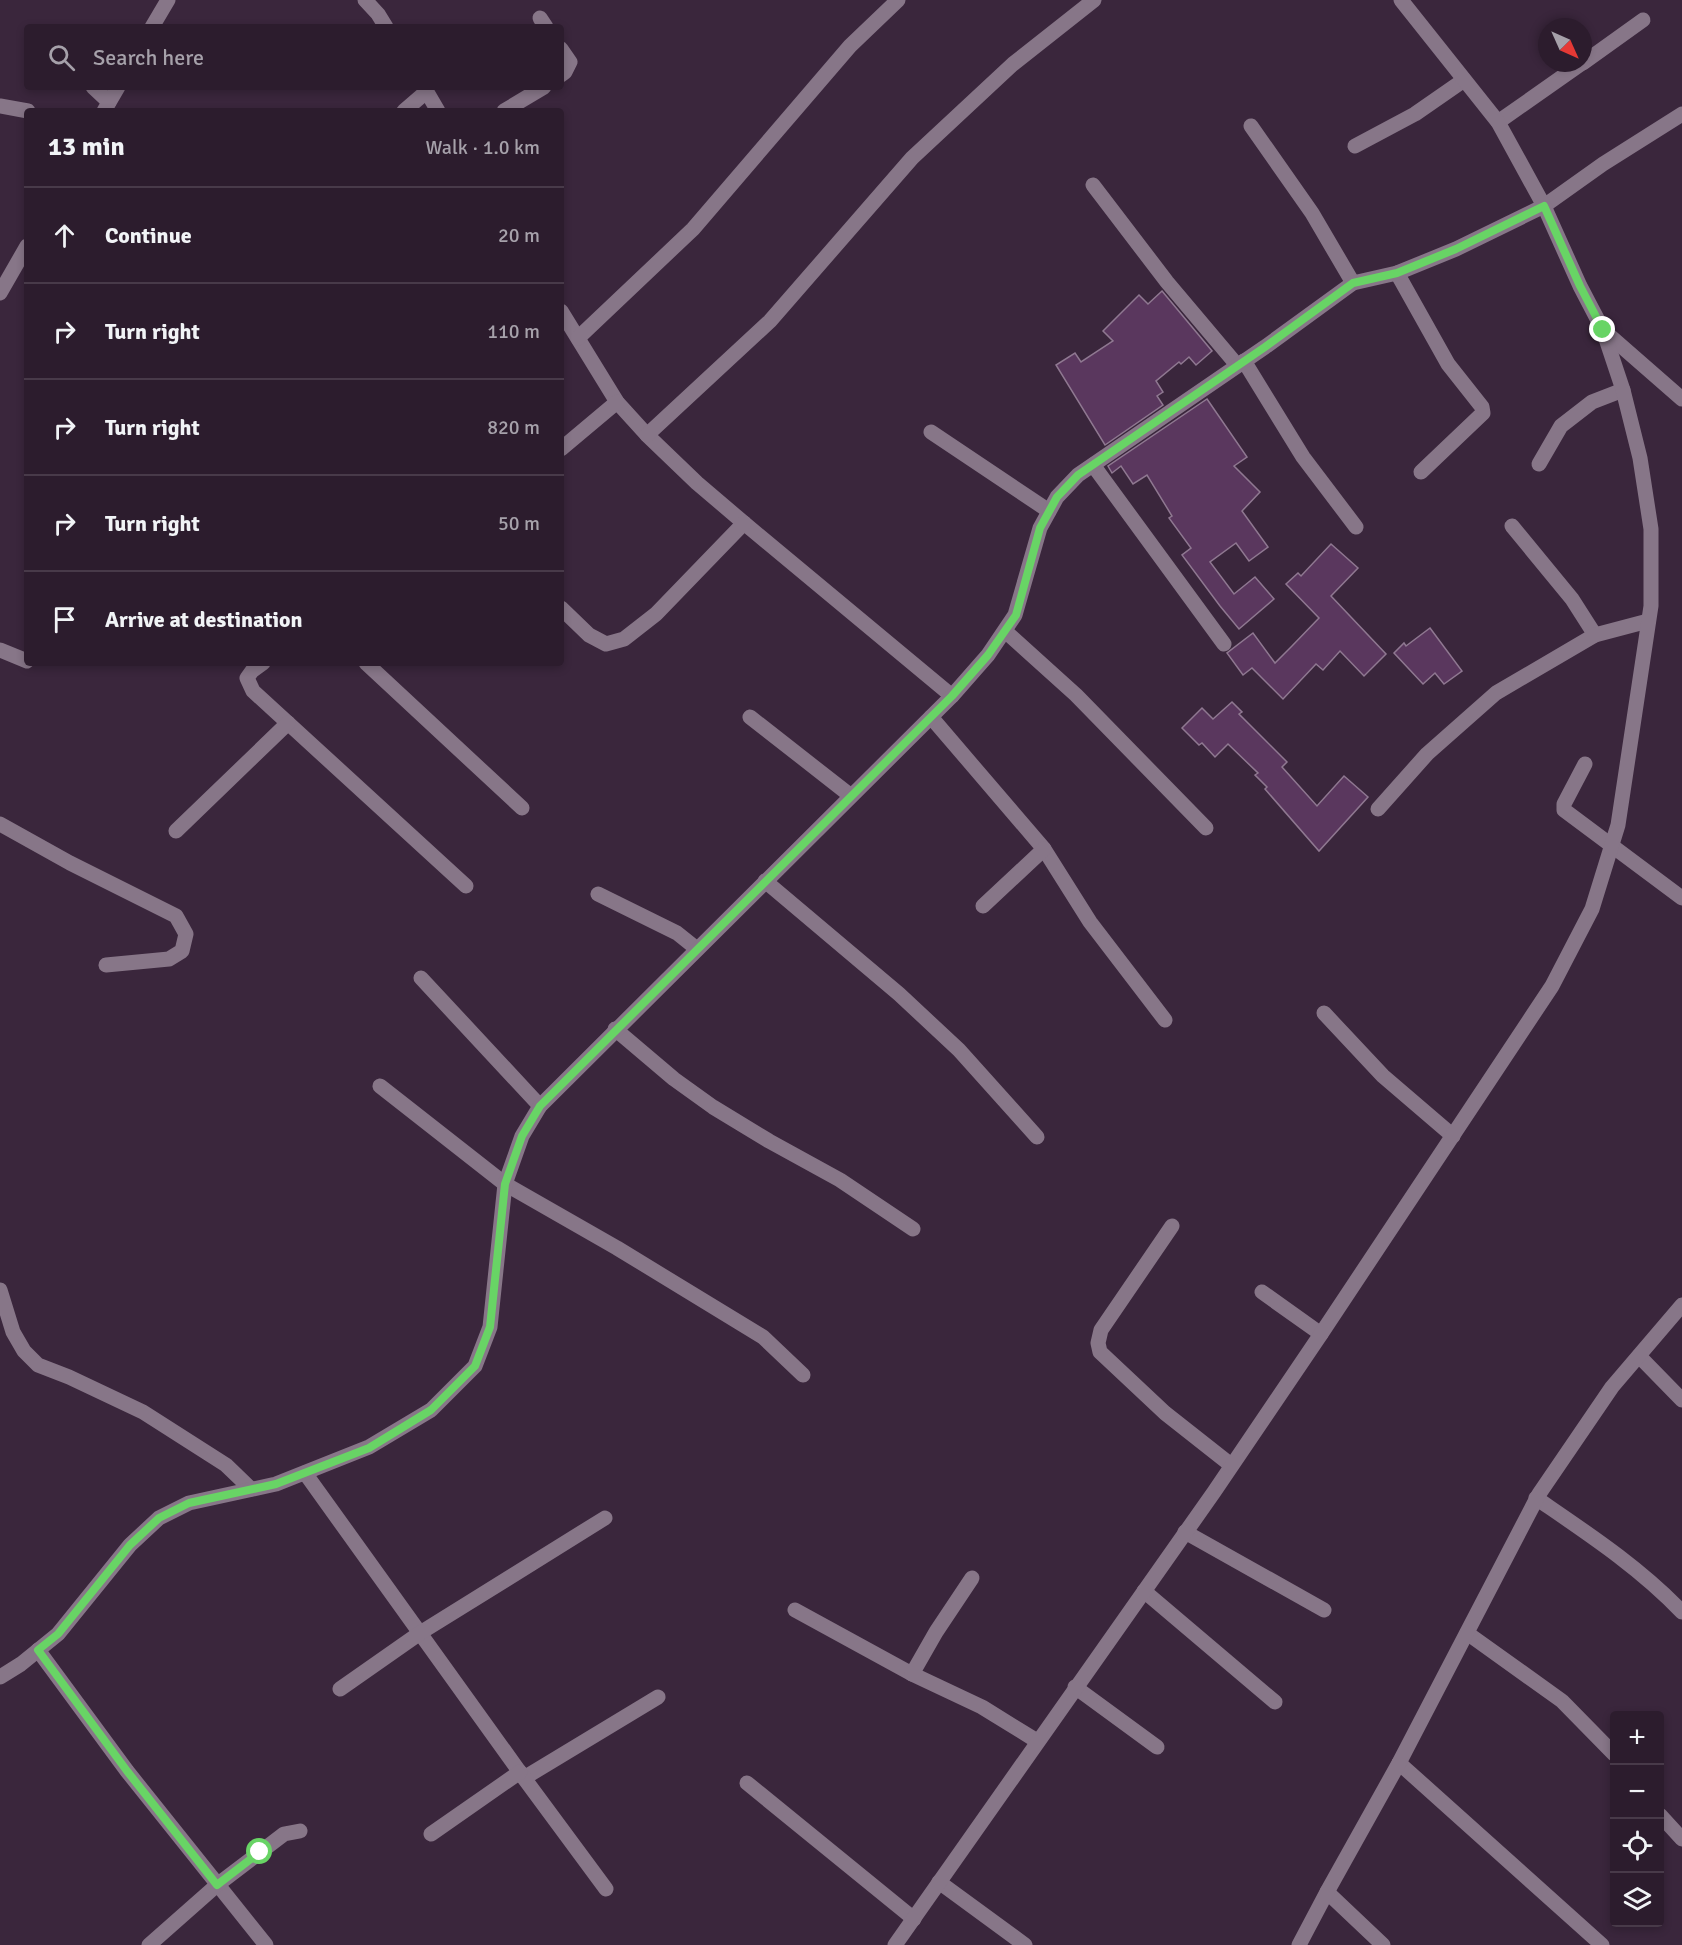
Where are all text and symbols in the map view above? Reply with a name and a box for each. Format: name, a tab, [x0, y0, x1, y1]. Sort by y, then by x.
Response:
north arrow	[1538, 18, 1592, 72]
search box	[24, 24, 564, 90]
icon: search	[45, 41, 78, 74]
text: Search here	[93, 44, 204, 71]
text: 13 min	[48, 131, 125, 163]
text: Walk · 1.0 km	[426, 135, 540, 160]
icon: ahead	[48, 219, 81, 252]
text: Continue	[105, 222, 192, 249]
text: 20 m	[498, 223, 540, 248]
icon: right	[48, 315, 81, 348]
route end	[1589, 316, 1615, 342]
text: Turn right	[105, 318, 200, 345]
text: 110 m	[487, 319, 540, 344]
icon: right	[48, 411, 81, 444]
text: Turn right	[105, 414, 200, 441]
text: 820 m	[487, 415, 540, 440]
icon: right	[48, 507, 81, 540]
text: Turn right	[105, 510, 200, 537]
text: 50 m	[498, 511, 540, 536]
icon: arrive	[48, 603, 81, 636]
text: Arrive at destination	[105, 606, 302, 633]
map controls	[1610, 1711, 1664, 1927]
button: +	[1610, 1711, 1664, 1765]
button: −	[1610, 1765, 1664, 1819]
button: locate	[1610, 1819, 1664, 1873]
route start	[246, 1838, 272, 1864]
button: layers	[1610, 1873, 1664, 1927]

